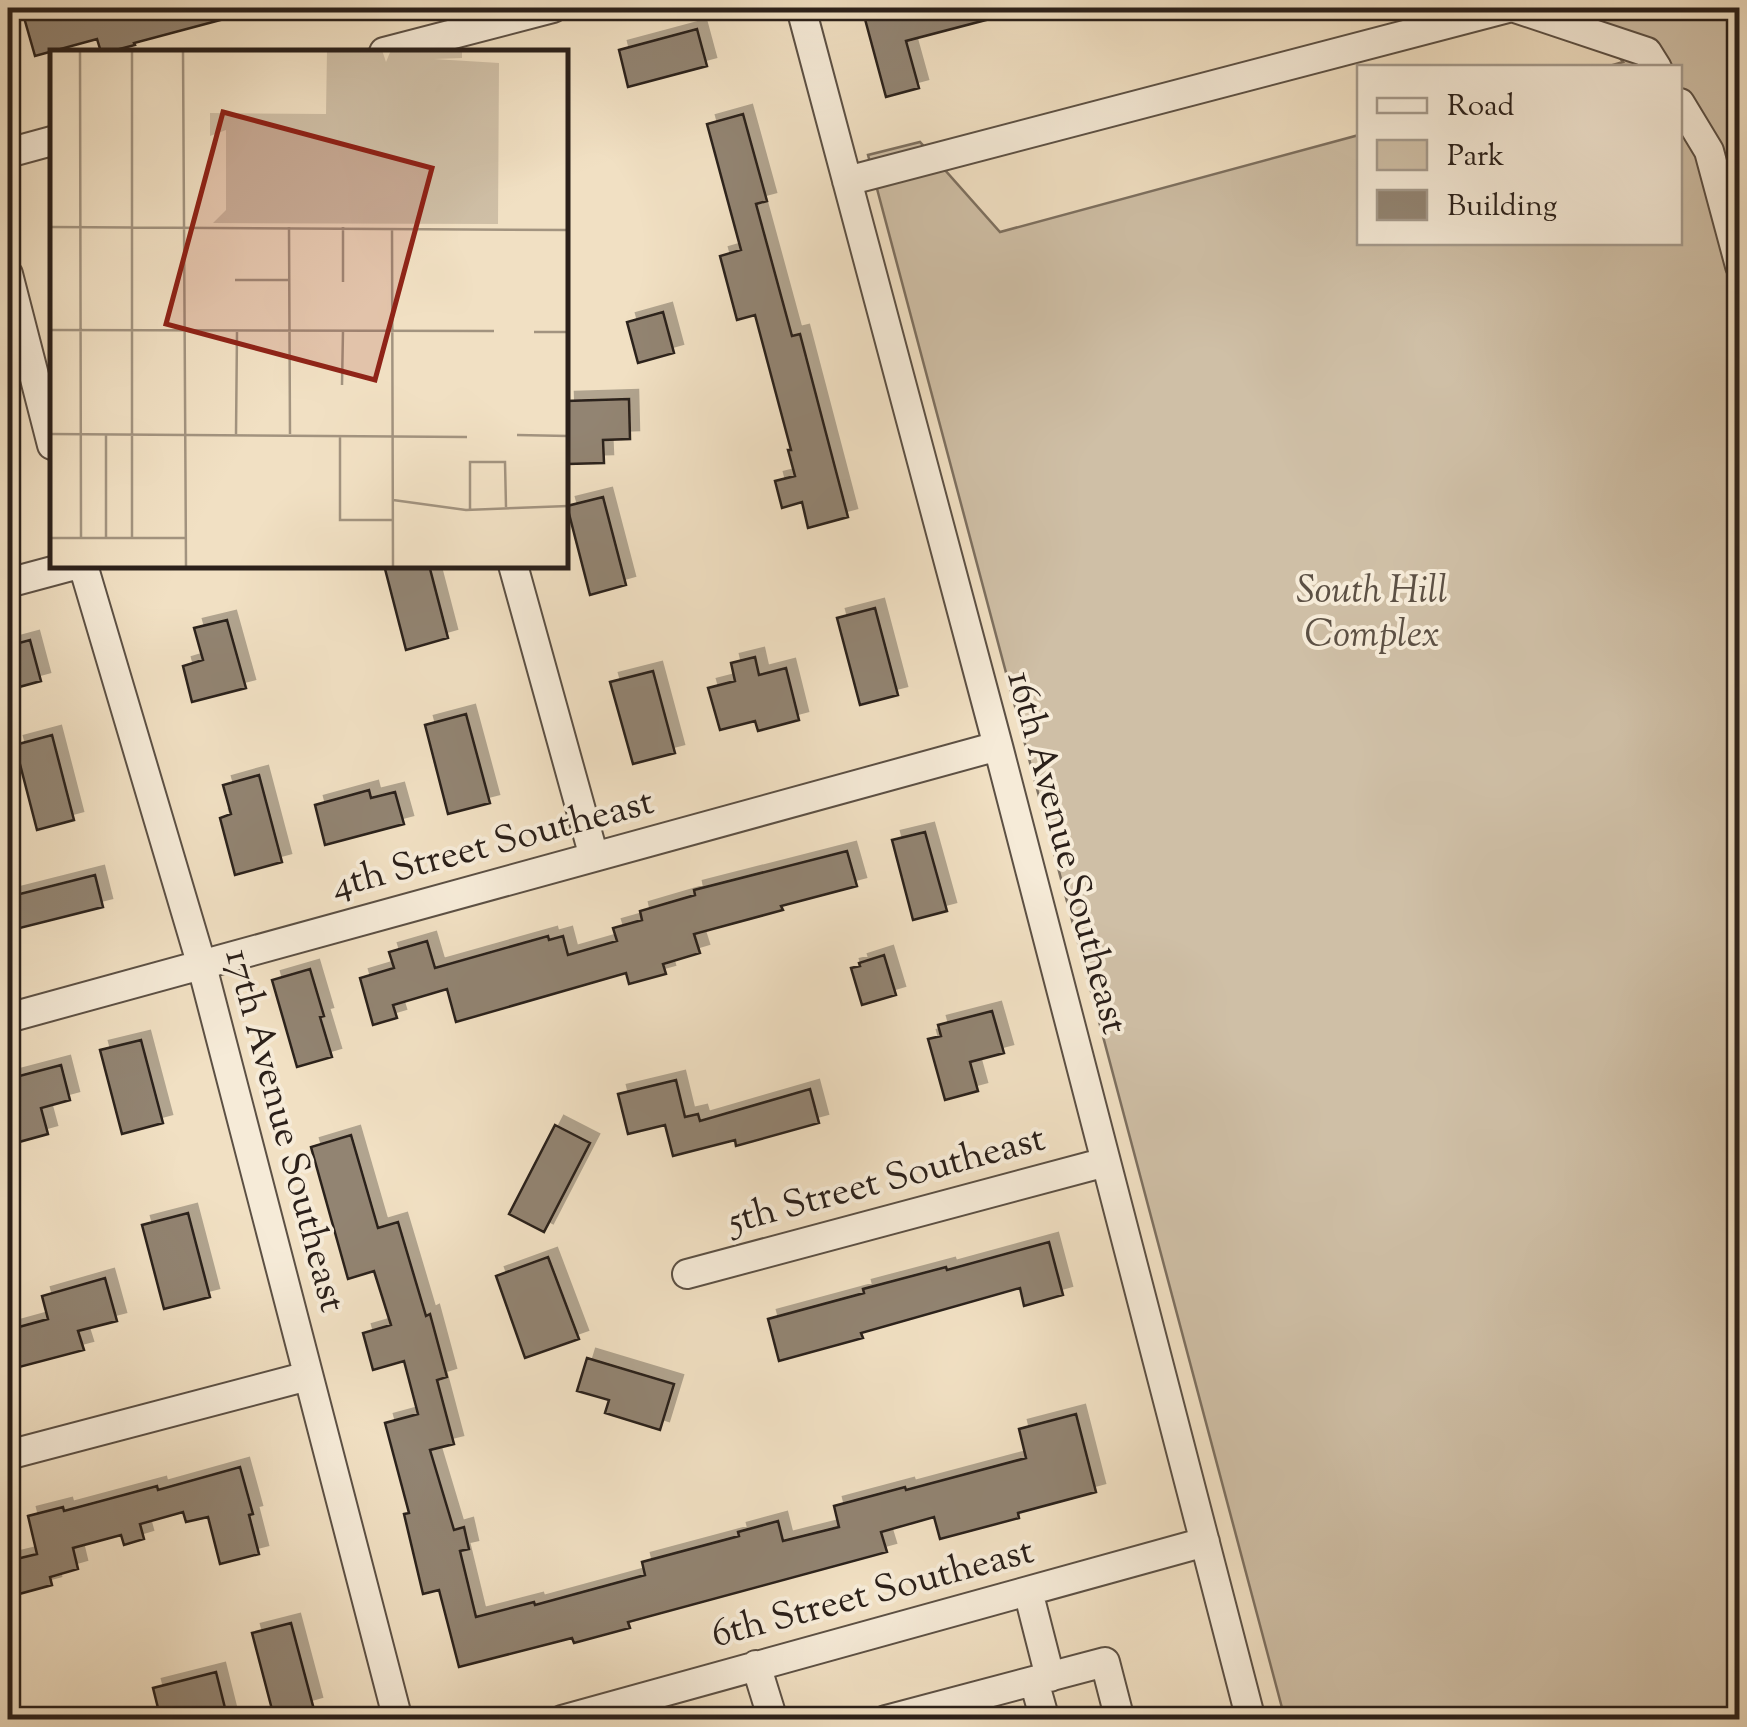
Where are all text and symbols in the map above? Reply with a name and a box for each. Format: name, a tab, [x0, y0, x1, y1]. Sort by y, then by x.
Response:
inset map	[50, 50, 568, 568]
legend	[1357, 65, 1682, 245]
text: Road	[1447, 86, 1514, 129]
text: Park	[1447, 136, 1504, 179]
text: Building	[1447, 186, 1557, 229]
park label: South Hill Complex	[1296, 566, 1448, 664]
street label: 16th Avenue Southeast	[991, 666, 1139, 1040]
street label: 4th Street Southeast	[326, 777, 660, 915]
street label: 17th Avenue Southeast	[209, 943, 357, 1319]
street label: 5th Street Southeast	[721, 1114, 1051, 1251]
street label: 6th Street Southeast	[706, 1526, 1040, 1664]

